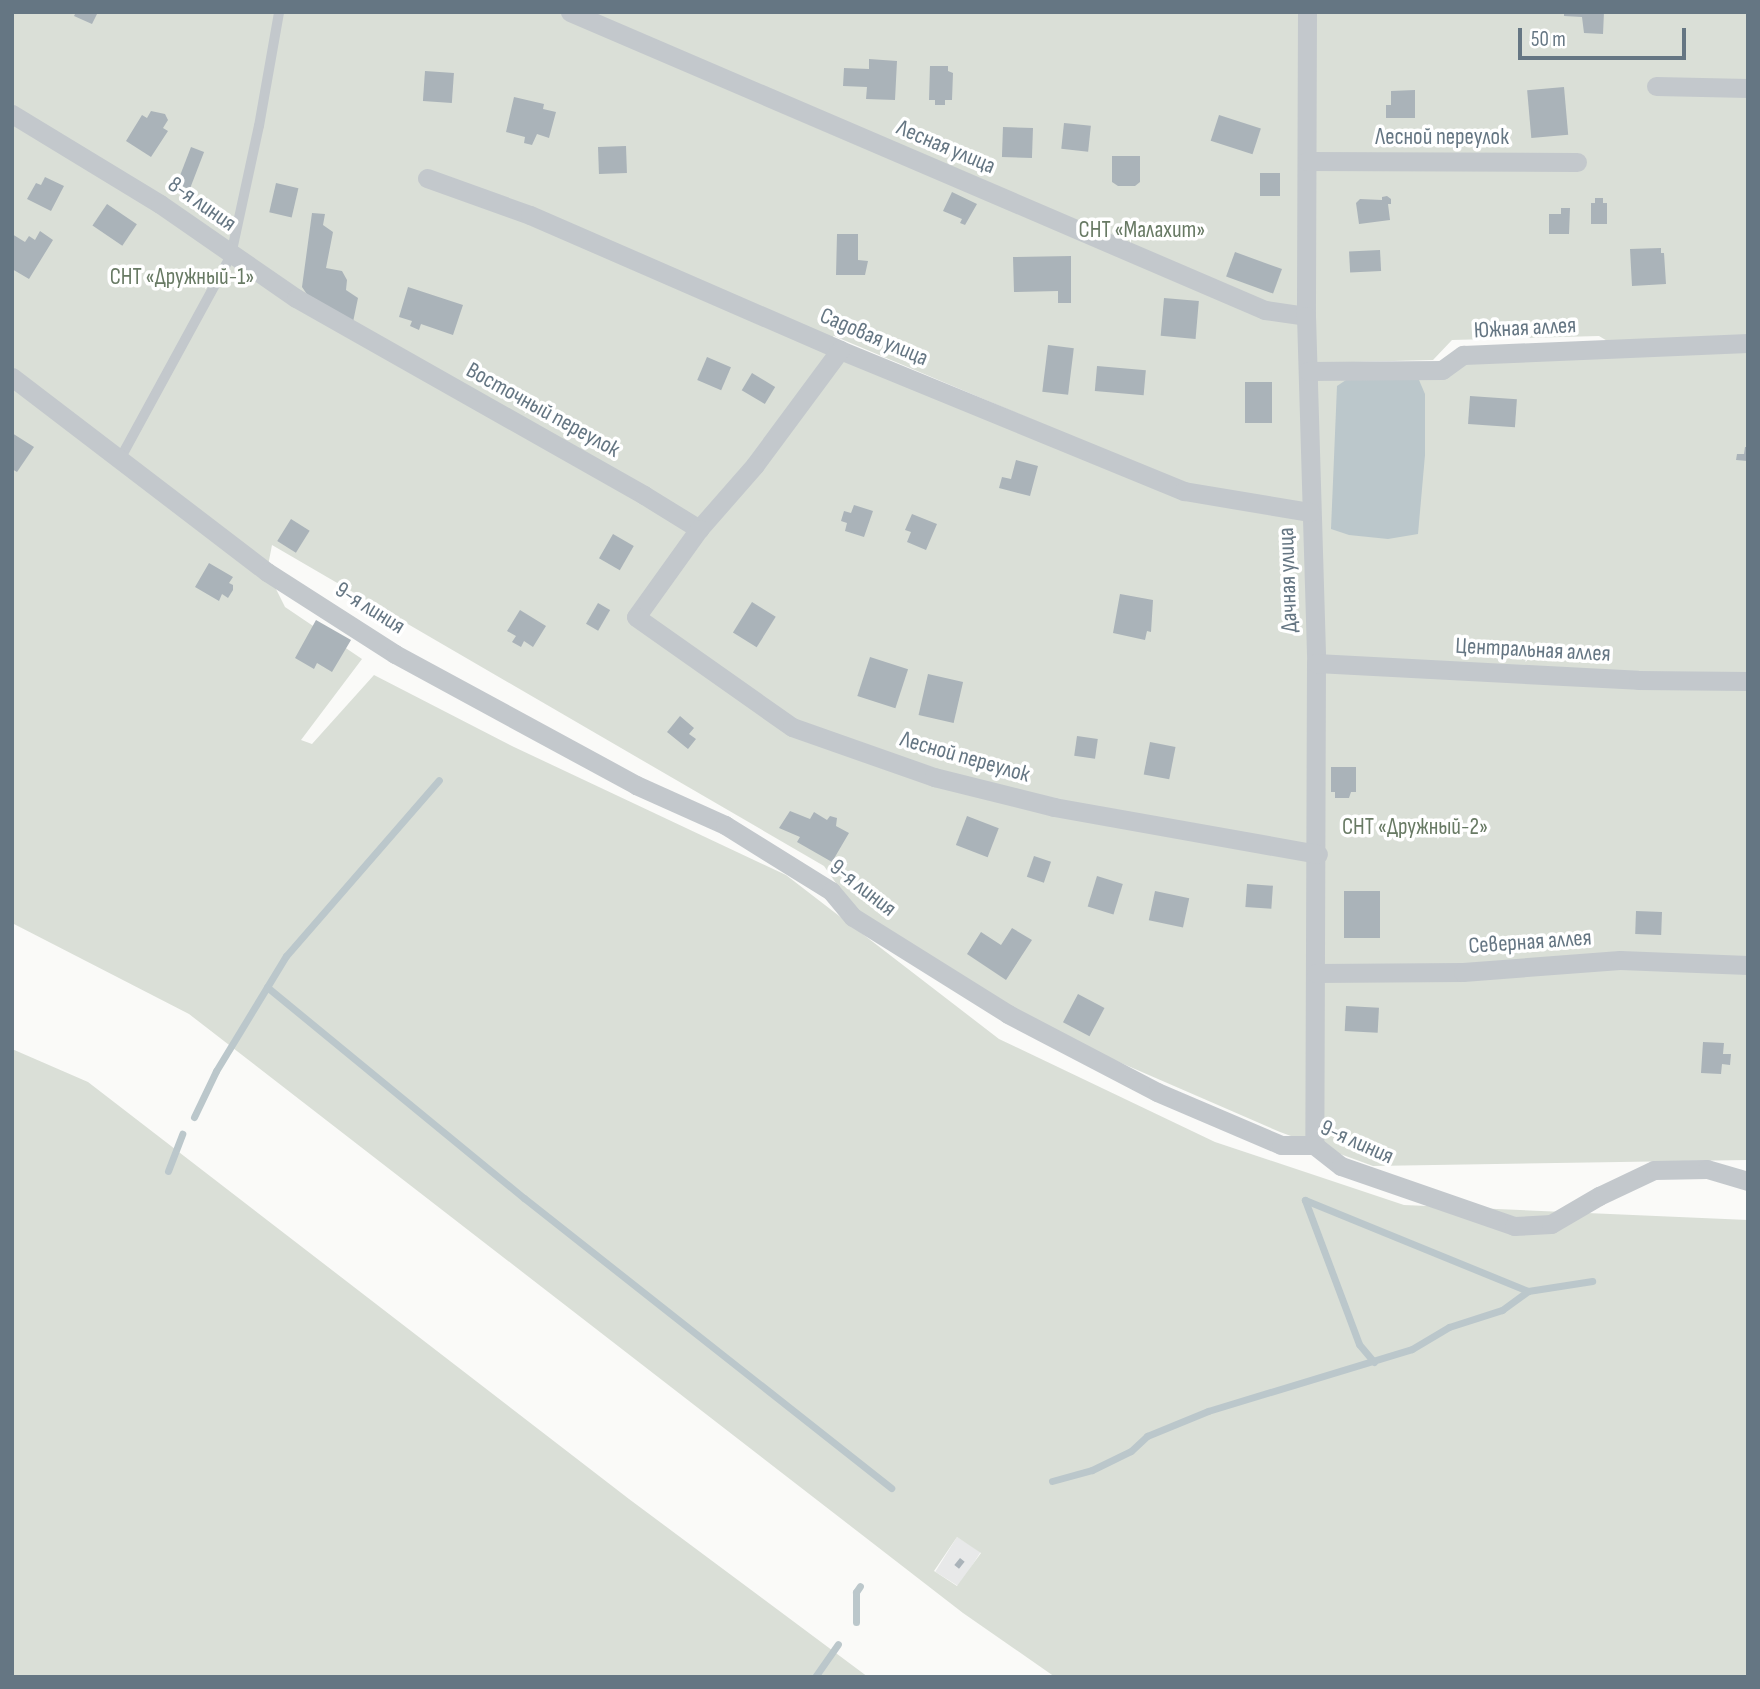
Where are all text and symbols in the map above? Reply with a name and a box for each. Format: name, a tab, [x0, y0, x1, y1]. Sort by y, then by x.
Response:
scale bar	[1522, 14, 1690, 58]
text: 50 m	[1531, 27, 1566, 52]
street label: Лесная улица	[893, 114, 999, 180]
street label: Лесной переулок	[1375, 123, 1509, 151]
street label: 8-я линия	[163, 171, 241, 237]
park label: СНТ «Малахит»	[1079, 216, 1205, 244]
park label: СНТ «Дружный-1»	[110, 263, 254, 291]
street label: Садовая улица	[816, 302, 932, 372]
street label: Южная аллея	[1473, 312, 1577, 344]
street label: Восточный переулок	[461, 356, 625, 464]
street label: Дачная улица	[1272, 527, 1304, 633]
street label: 9-я линия	[330, 576, 410, 640]
street label: Центральная аллея	[1455, 632, 1611, 668]
street label: Лесной переулок	[897, 725, 1033, 789]
park label: СНТ «Дружный-2»	[1342, 813, 1488, 841]
street label: 9-я линия	[824, 853, 902, 923]
street label: Северная аллея	[1468, 924, 1592, 960]
street label: 9-я линия	[1316, 1114, 1398, 1170]

